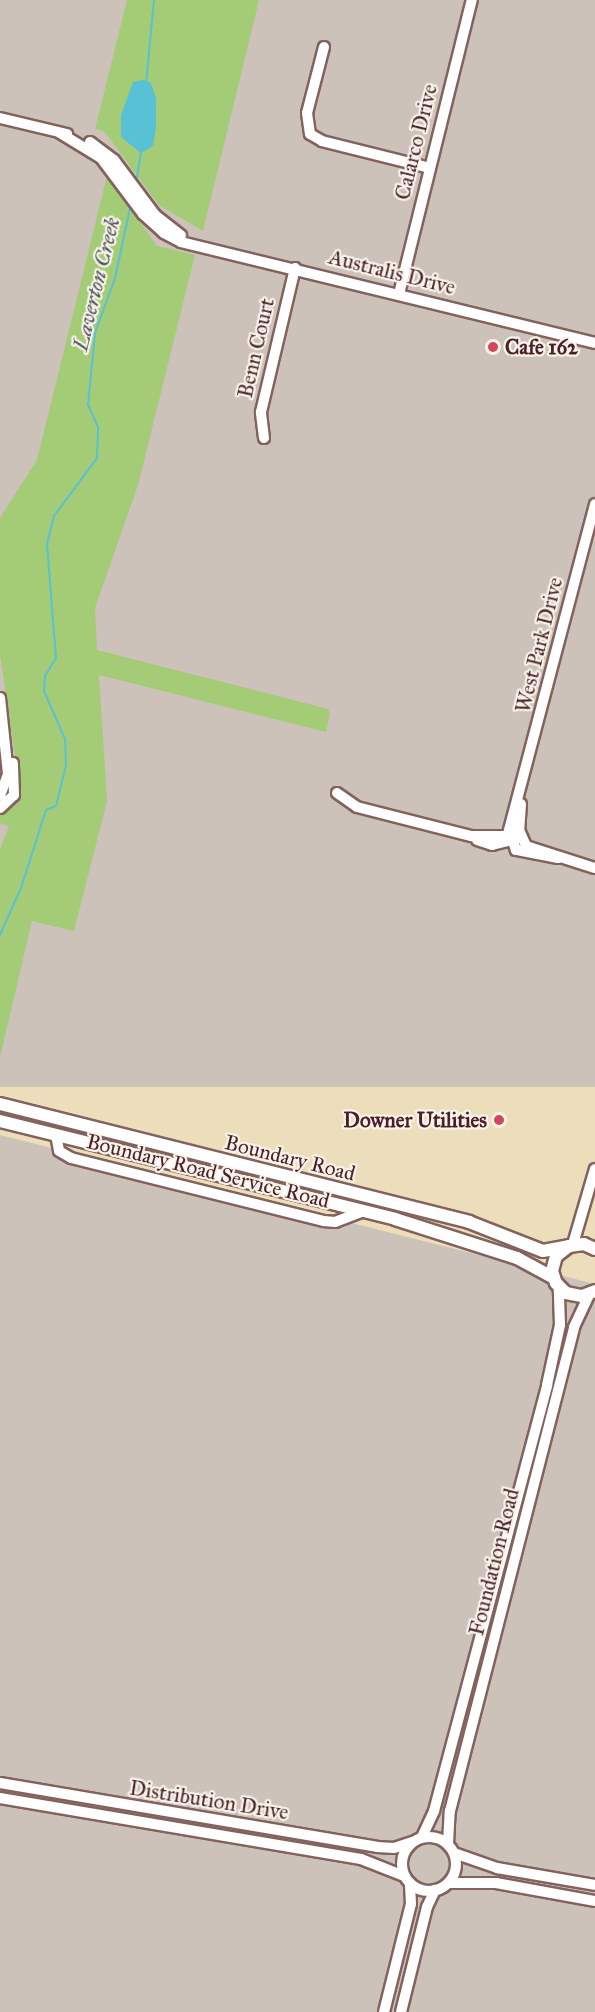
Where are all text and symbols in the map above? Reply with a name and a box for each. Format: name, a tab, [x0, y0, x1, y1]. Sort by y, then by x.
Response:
street label: Calarco Drive	[389, 82, 443, 202]
water label: Laverton Creek	[67, 215, 125, 353]
street label: Australis Drive	[326, 244, 458, 300]
street label: Benn Court	[232, 296, 280, 400]
place label: Cafe 162	[505, 334, 578, 360]
marker: Cafe 162	[486, 340, 500, 354]
street label: West Park Drive	[510, 575, 568, 715]
place label: Downer Utilities	[343, 1107, 487, 1133]
marker: Downer Utilities	[492, 1113, 506, 1127]
street label: Boundary Road Service Road	[84, 1129, 332, 1213]
street label: Boundary Road	[222, 1130, 358, 1186]
street label: Foundation Road	[464, 1486, 524, 1638]
street label: Distribution Drive	[128, 1775, 290, 1825]

